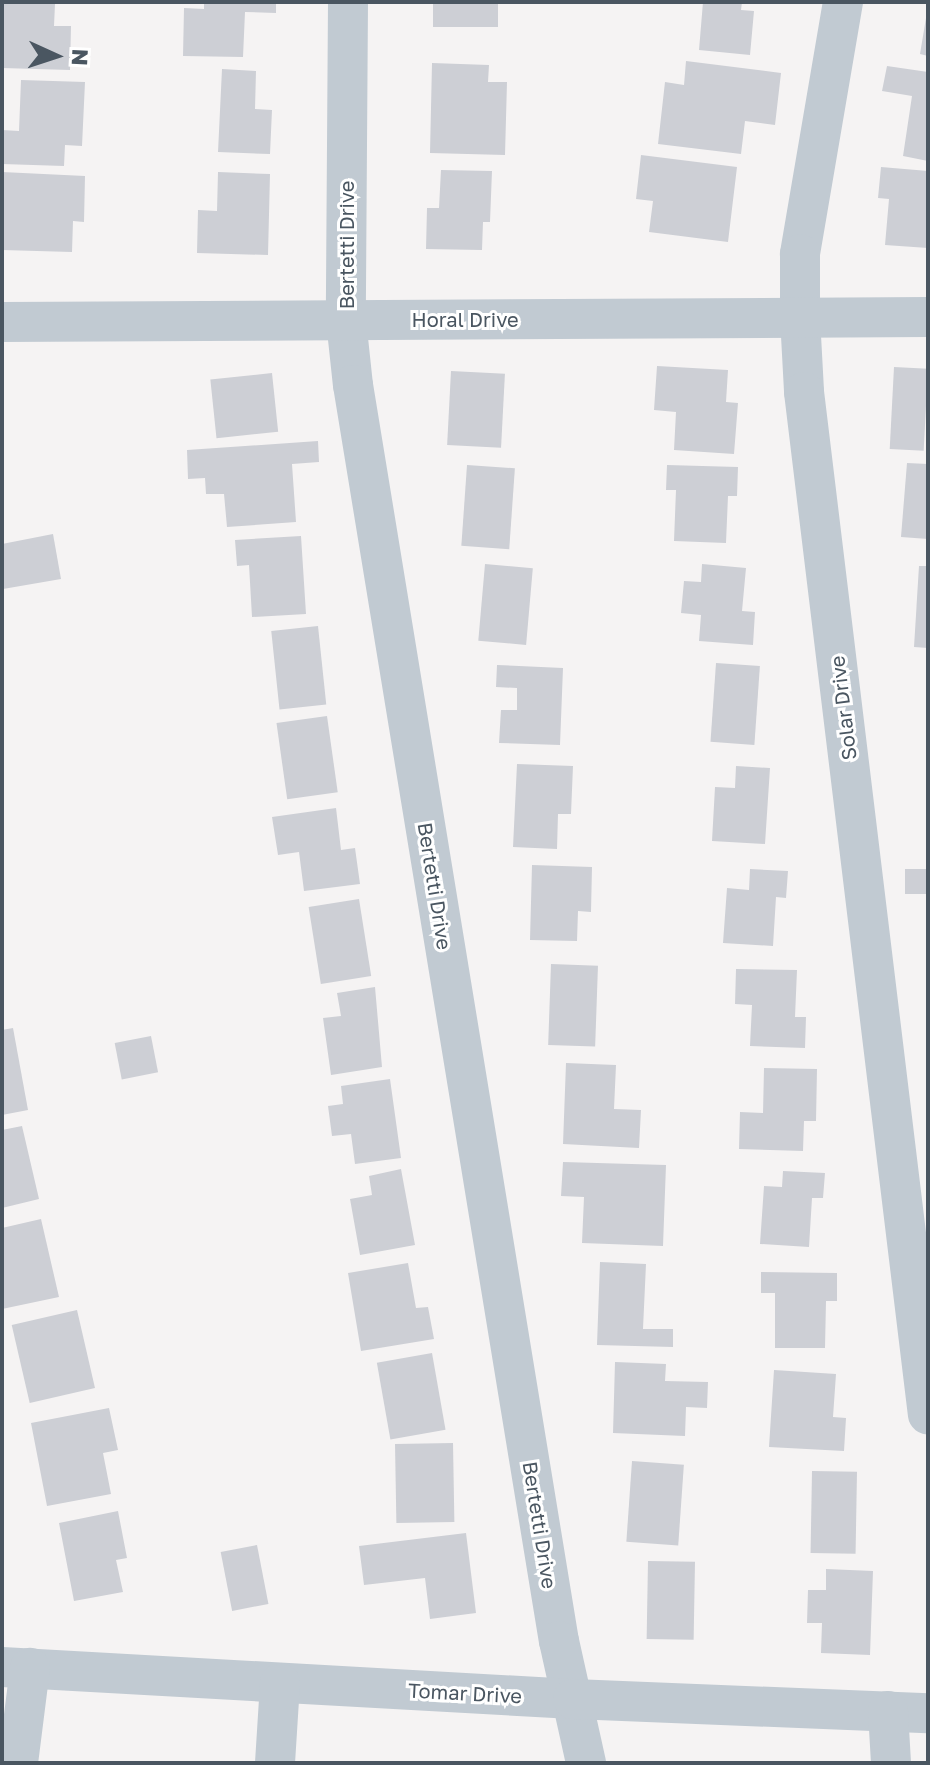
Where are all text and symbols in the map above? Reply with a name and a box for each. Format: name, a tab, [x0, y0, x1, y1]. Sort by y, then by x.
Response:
north arrow	[16, 16, 96, 96]
text: N	[67, 48, 94, 66]
street label: Bertetti Drive	[334, 181, 358, 309]
street label: Horal Drive	[411, 307, 519, 331]
street label: Solar Drive	[825, 654, 861, 762]
street label: Bertetti Drive	[413, 821, 457, 951]
street label: Bertetti Drive	[518, 1460, 562, 1590]
street label: Tomar Drive	[407, 1678, 523, 1708]

